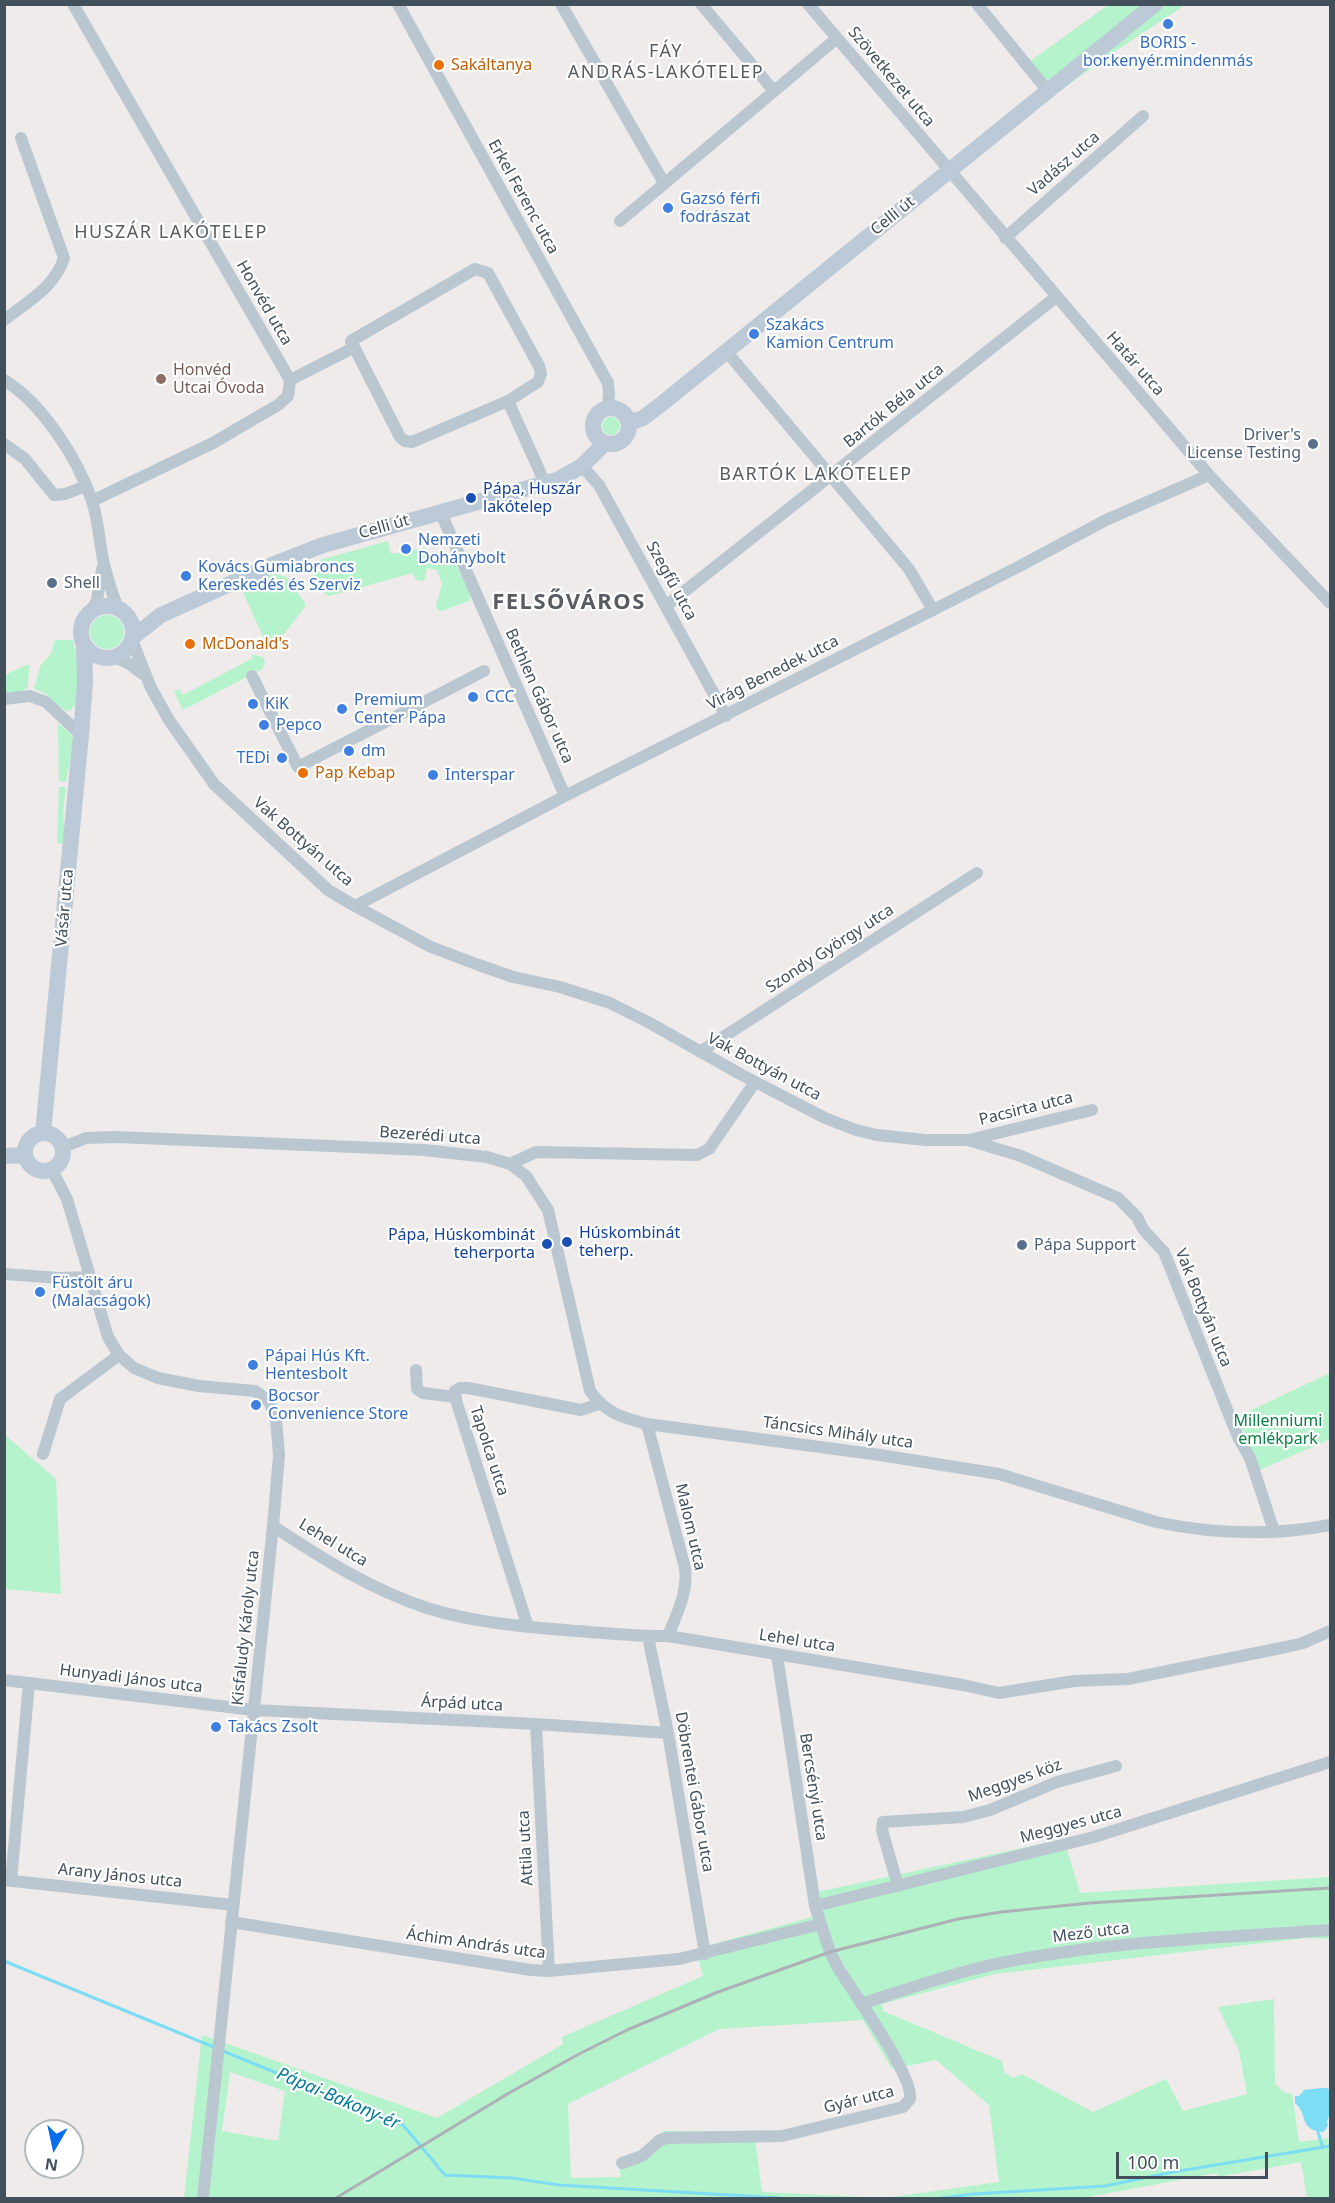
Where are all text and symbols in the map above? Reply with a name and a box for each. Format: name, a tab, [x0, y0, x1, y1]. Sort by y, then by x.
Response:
marker: BORIS - bor.kenyér.mindenmás	[1161, 17, 1175, 31]
street label: Szövetkezet utca	[844, 23, 938, 131]
place label: BORIS - bor.kenyér.mindenmás	[1083, 33, 1253, 71]
district label: FÁY ANDRÁS-LAKÓTELEP	[568, 41, 764, 84]
place label: Sakáltanya	[451, 55, 532, 75]
marker: Sakáltanya	[432, 58, 446, 72]
street label: Vadász utca	[1024, 128, 1104, 200]
street label: Erkel Ferenc utca	[484, 136, 562, 258]
place label: Gazsó férfi fodrászat	[680, 189, 760, 227]
street label: Celli út	[867, 192, 919, 240]
marker: Gazsó férfi fodrászat	[661, 201, 675, 215]
district label: HUSZÁR LAKÓTELEP	[74, 222, 268, 244]
street label: Honvéd utca	[232, 257, 296, 349]
place label: Szakács Kamion Centrum	[766, 315, 894, 353]
marker: Szakács Kamion Centrum	[747, 327, 761, 341]
street label: Határ utca	[1102, 328, 1168, 400]
place label: Honvéd Utcai Óvoda	[173, 360, 265, 398]
street label: Bartók Béla utca	[840, 360, 948, 452]
marker: Honvéd Utcai Óvoda	[154, 372, 168, 386]
place label: Driver's License Testing	[1187, 425, 1301, 463]
marker: Driver's License Testing	[1306, 437, 1320, 451]
district label: BARTÓK LAKÓTELEP	[719, 464, 913, 486]
place label: Pápa, Huszár lakótelep	[483, 479, 581, 517]
marker: Pápa, Huszár lakótelep	[464, 491, 478, 505]
street label: Celli út	[357, 511, 411, 543]
place label: Nemzeti Dohánybolt	[418, 530, 506, 568]
street label: Szegfű utca	[642, 538, 700, 624]
marker: Nemzeti Dohánybolt	[399, 542, 413, 556]
place label: Kovács Gumiabroncs Kereskedés és Szerviz	[198, 557, 361, 595]
marker: Kovács Gumiabroncs Kereskedés és Szerviz	[179, 569, 193, 583]
place label: Shell	[64, 573, 100, 593]
marker: Shell	[45, 576, 59, 590]
district label: FELSŐVÁROS	[492, 590, 646, 616]
street label: Bethlen Gábor utca	[501, 626, 577, 766]
street label: Virág Benedek utca	[704, 631, 842, 715]
place label: McDonald's	[202, 634, 289, 654]
marker: McDonald's	[183, 637, 197, 651]
place label: CCC	[485, 687, 515, 707]
place label: Premium Center Pápa	[354, 690, 446, 728]
marker: CCC	[466, 690, 480, 704]
place label: KiK	[265, 694, 289, 714]
marker: KiK	[246, 697, 260, 711]
marker: Premium Center Pápa	[335, 702, 349, 716]
place label: Pepco	[276, 715, 322, 735]
marker: Pepco	[257, 718, 271, 732]
place label: dm	[361, 741, 386, 761]
marker: dm	[342, 744, 356, 758]
place label: TEDi	[236, 748, 270, 768]
marker: TEDi	[275, 751, 289, 765]
place label: Pap Kebap	[315, 763, 395, 783]
place label: Interspar	[445, 765, 515, 785]
marker: Pap Kebap	[296, 766, 310, 780]
marker: Interspar	[426, 768, 440, 782]
street label: Vak Bottyán utca	[249, 793, 357, 891]
street label: Vásár utca	[52, 868, 78, 948]
street label: Szondy György utca	[763, 901, 897, 997]
street label: Vak Bottyán utca	[704, 1029, 824, 1105]
street label: Pacsirta utca	[977, 1088, 1075, 1130]
street label: Bezerédi utca	[379, 1123, 481, 1149]
place label: Húskombinát teherp.	[579, 1223, 680, 1261]
place label: Pápa, Húskombinát teherporta	[388, 1225, 535, 1263]
marker: Húskombinát teherp.	[560, 1235, 574, 1249]
place label: Pápa Support	[1034, 1235, 1136, 1255]
marker: Pápa, Húskombinát teherporta	[540, 1237, 554, 1251]
marker: Pápa Support	[1015, 1238, 1029, 1252]
street label: Vak Bottyán utca	[1170, 1246, 1236, 1370]
place label: Füstölt áru (Malacságok)	[52, 1273, 151, 1311]
marker: Füstölt áru (Malacságok)	[33, 1285, 47, 1299]
place label: Pápai Hús Kft. Hentesbolt	[265, 1346, 370, 1384]
marker: Pápai Hús Kft. Hentesbolt	[246, 1358, 260, 1372]
place label: Bocsor Convenience Store	[268, 1386, 408, 1424]
marker: Bocsor Convenience Store	[249, 1398, 263, 1412]
street label: Tapolca utca	[465, 1404, 513, 1498]
park label: Millenniumi emlékpark	[1234, 1411, 1322, 1449]
street label: Táncsics Mihály utca	[762, 1413, 914, 1453]
street label: Malom utca	[671, 1482, 709, 1572]
street label: Lehel utca	[295, 1515, 371, 1571]
street label: Kisfaludy Károly utca	[228, 1549, 264, 1707]
street label: Lehel utca	[758, 1626, 836, 1656]
street label: Hunyadi János utca	[58, 1661, 204, 1697]
street label: Árpád utca	[421, 1692, 503, 1716]
street label: Döbrentei Gábor utca	[670, 1710, 718, 1874]
place label: Takács Zsolt	[228, 1717, 318, 1737]
marker: Takács Zsolt	[209, 1720, 223, 1734]
street label: Bercsényi utca	[795, 1732, 831, 1842]
street label: Meggyes köz	[966, 1755, 1064, 1807]
street label: Meggyes utca	[1018, 1802, 1124, 1848]
street label: Attila utca	[514, 1810, 538, 1886]
street label: Arany János utca	[57, 1860, 183, 1892]
street label: Mező utca	[1052, 1919, 1130, 1947]
street label: Áchim András utca	[405, 1925, 547, 1963]
water label: Pápai-Bakony-ér	[273, 2063, 403, 2135]
street label: Gyár utca	[822, 2082, 896, 2118]
north arrow	[24, 2119, 84, 2179]
scale bar	[1119, 2140, 1270, 2178]
text: 100 m	[1127, 2150, 1179, 2174]
text: N	[43, 2153, 60, 2177]

